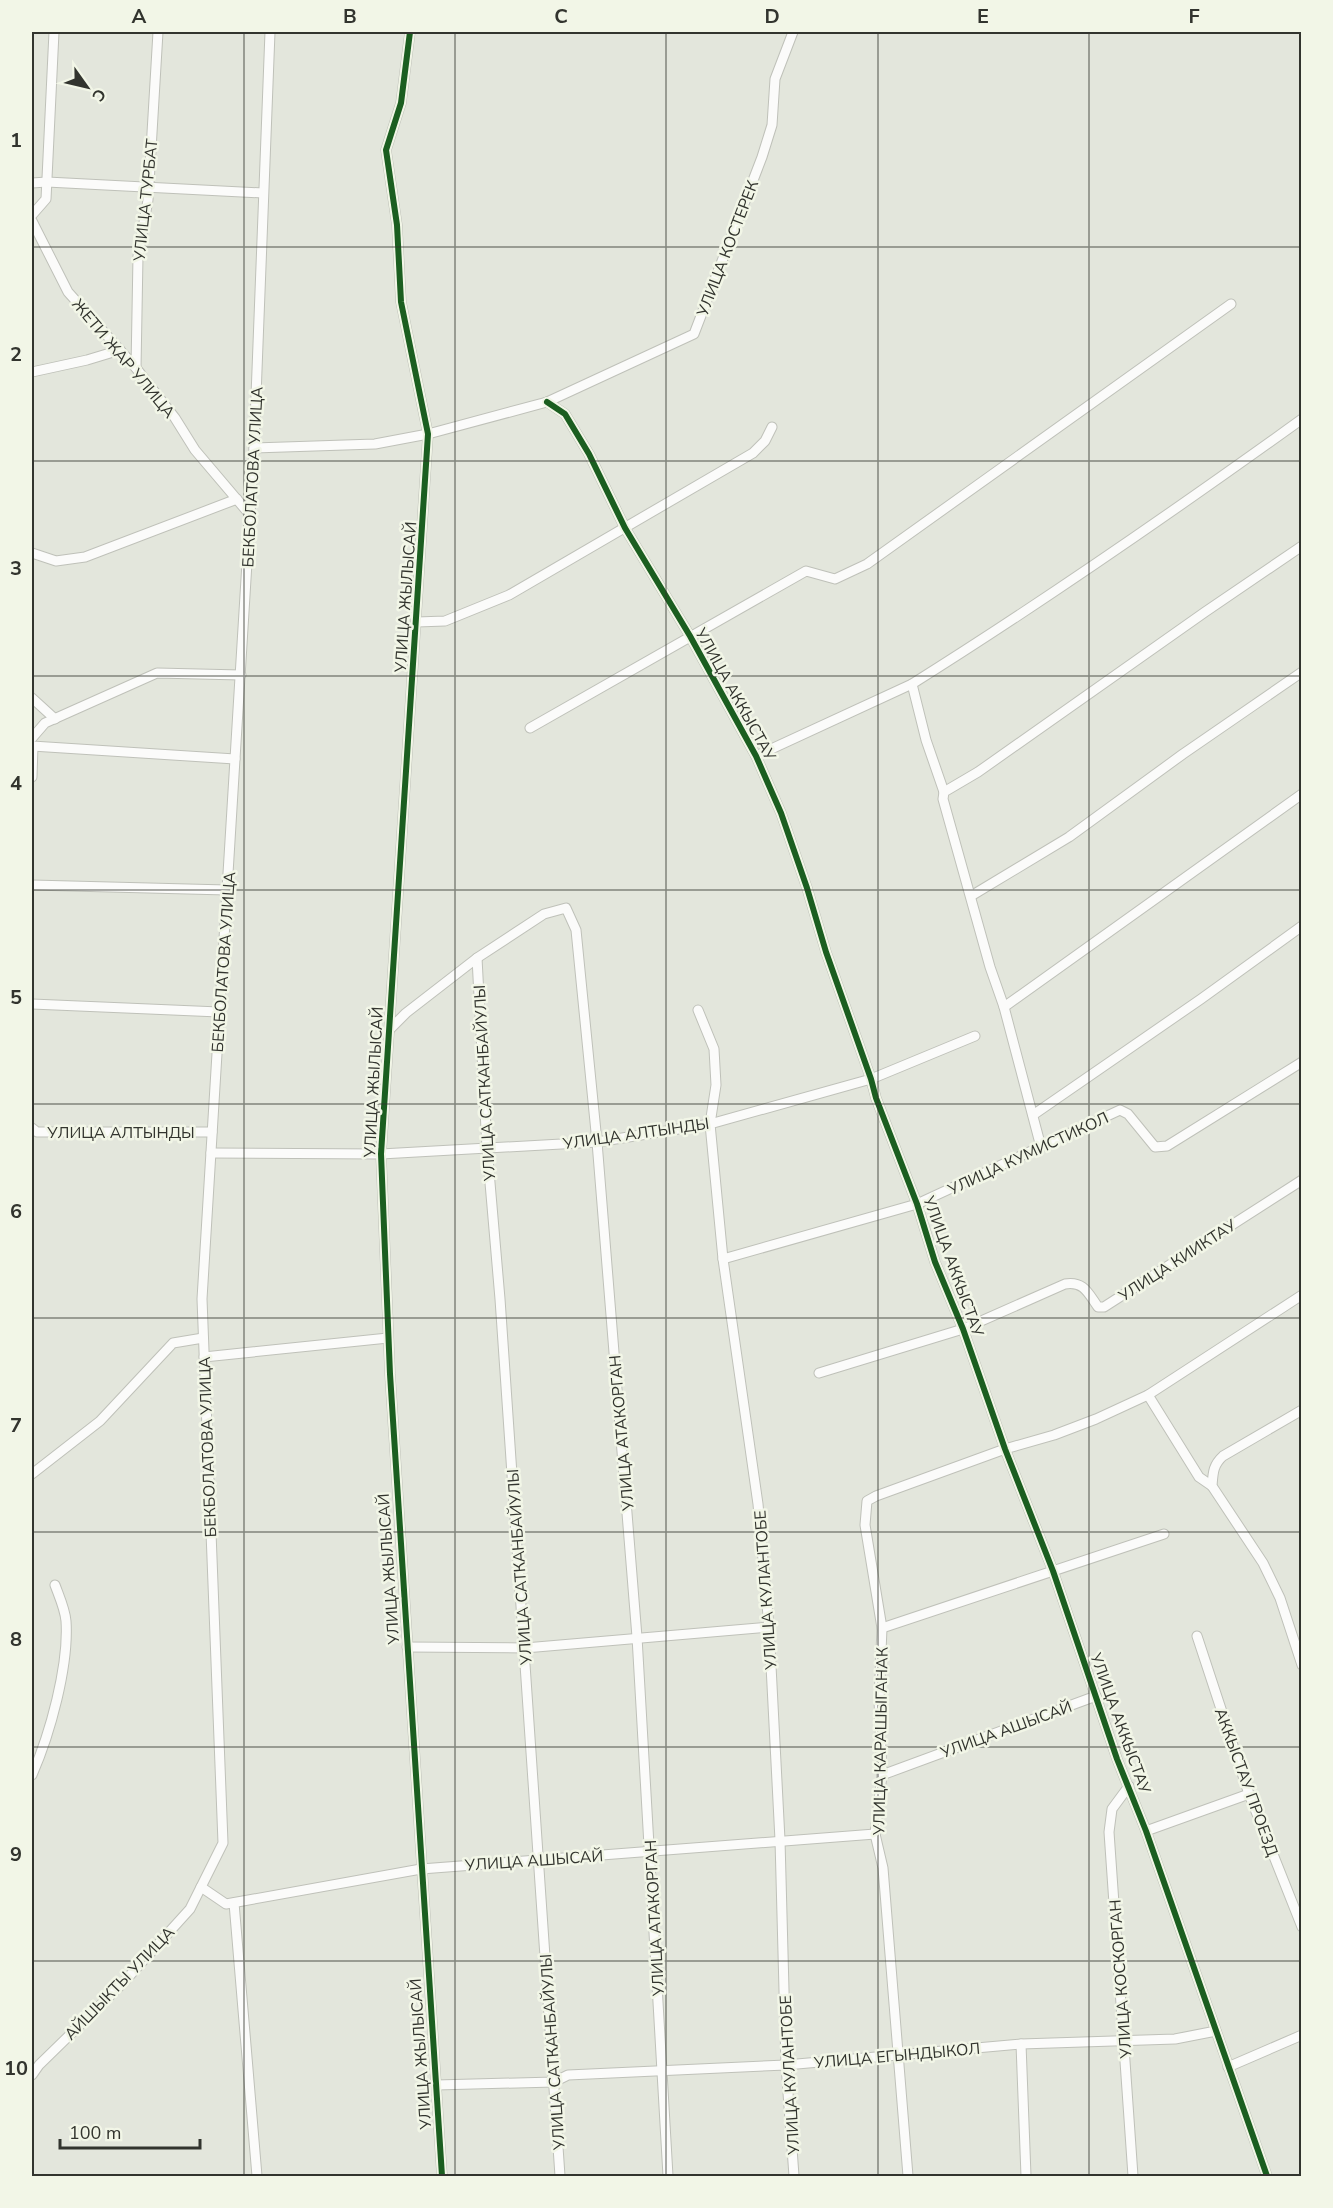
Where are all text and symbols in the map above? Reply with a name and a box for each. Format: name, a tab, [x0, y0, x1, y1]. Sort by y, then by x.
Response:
text: A	[132, 3, 147, 30]
text: B	[343, 3, 357, 30]
text: C	[554, 3, 568, 30]
text: D	[764, 3, 780, 30]
text: E	[977, 3, 989, 30]
text: F	[1188, 3, 1200, 30]
north arrow	[57, 57, 117, 117]
text: С	[86, 84, 111, 106]
text: 1	[10, 127, 22, 154]
street label: УЛИЦА ТУРБАТ	[129, 137, 163, 263]
street label: УЛИЦА КОСТЕРЕК	[691, 176, 764, 321]
street label: ЖЕТИ ЖАР УЛИЦА	[67, 294, 180, 423]
text: 2	[10, 341, 22, 368]
street label: БЕКБОЛАТОВА УЛИЦА	[237, 386, 269, 568]
street label: УЛИЦА ЖЫЛЫСАЙ	[390, 521, 422, 674]
text: 3	[10, 555, 22, 582]
street label: УЛИЦА АККЫСТАУ	[689, 623, 781, 765]
text: 4	[10, 770, 22, 797]
street label: БЕКБОЛАТОВА УЛИЦА	[207, 871, 241, 1053]
text: 5	[10, 984, 22, 1011]
street label: УЛИЦА САТКАНБАЙУЛЫ	[469, 984, 501, 1183]
street label: УЛИЦА ЖЫЛЫСАЙ	[359, 1006, 389, 1159]
street label: УЛИЦА КУМИСТИКОЛ	[944, 1107, 1112, 1201]
street label: УЛИЦА АЛТЫНДЫ	[561, 1113, 711, 1155]
street label: УЛИЦА АЛТЫНДЫ	[46, 1122, 195, 1144]
street label: УЛИЦА АККЫСТАУ	[917, 1192, 989, 1340]
text: 6	[10, 1198, 22, 1225]
street label: УЛИЦА КИИКТАУ	[1114, 1214, 1241, 1308]
street label: УЛИЦА АТАКОРГАН	[604, 1354, 640, 1513]
street label: БЕКБОЛАТОВА УЛИЦА	[194, 1356, 222, 1538]
text: 7	[10, 1412, 22, 1439]
street label: УЛИЦА САТКАНБАЙУЛЫ	[502, 1468, 538, 1667]
street label: УЛИЦА ЖЫЛЫСАЙ	[373, 1493, 405, 1646]
street label: УЛИЦА КУЛАНТОБЕ	[749, 1509, 783, 1671]
text: 8	[10, 1626, 22, 1653]
street label: УЛИЦА КАРАШЫГАНАК	[868, 1646, 894, 1836]
street label: УЛИЦА АККЫСТАУ	[1084, 1649, 1156, 1797]
street label: УЛИЦА АШЫСАЙ	[937, 1696, 1075, 1764]
street label: АККЫСТАУ ПРОЕЗД	[1209, 1705, 1283, 1860]
street label: УЛИЦА АТАКОРГАН	[640, 1839, 670, 1998]
text: 9	[10, 1841, 22, 1868]
street label: УЛИЦА АШЫСАЙ	[463, 1845, 604, 1877]
street label: УЛИЦА КОСКОРГАН	[1104, 1899, 1138, 2060]
street label: АЙШЫКТЫ УЛИЦА	[60, 1922, 180, 2045]
street label: УЛИЦА САТКАНБАЙУЛЫ	[535, 1953, 571, 2152]
street label: УЛИЦА ЖЫЛЫСАЙ	[405, 1978, 437, 2131]
street label: УЛИЦА КУЛАНТОБЕ	[775, 1995, 805, 2156]
street label: УЛИЦА ЕГЫНДЫКОЛ	[812, 2038, 981, 2074]
text: 10	[4, 2055, 28, 2082]
scale bar	[60, 2112, 200, 2150]
text: 100 m	[69, 2121, 121, 2145]

